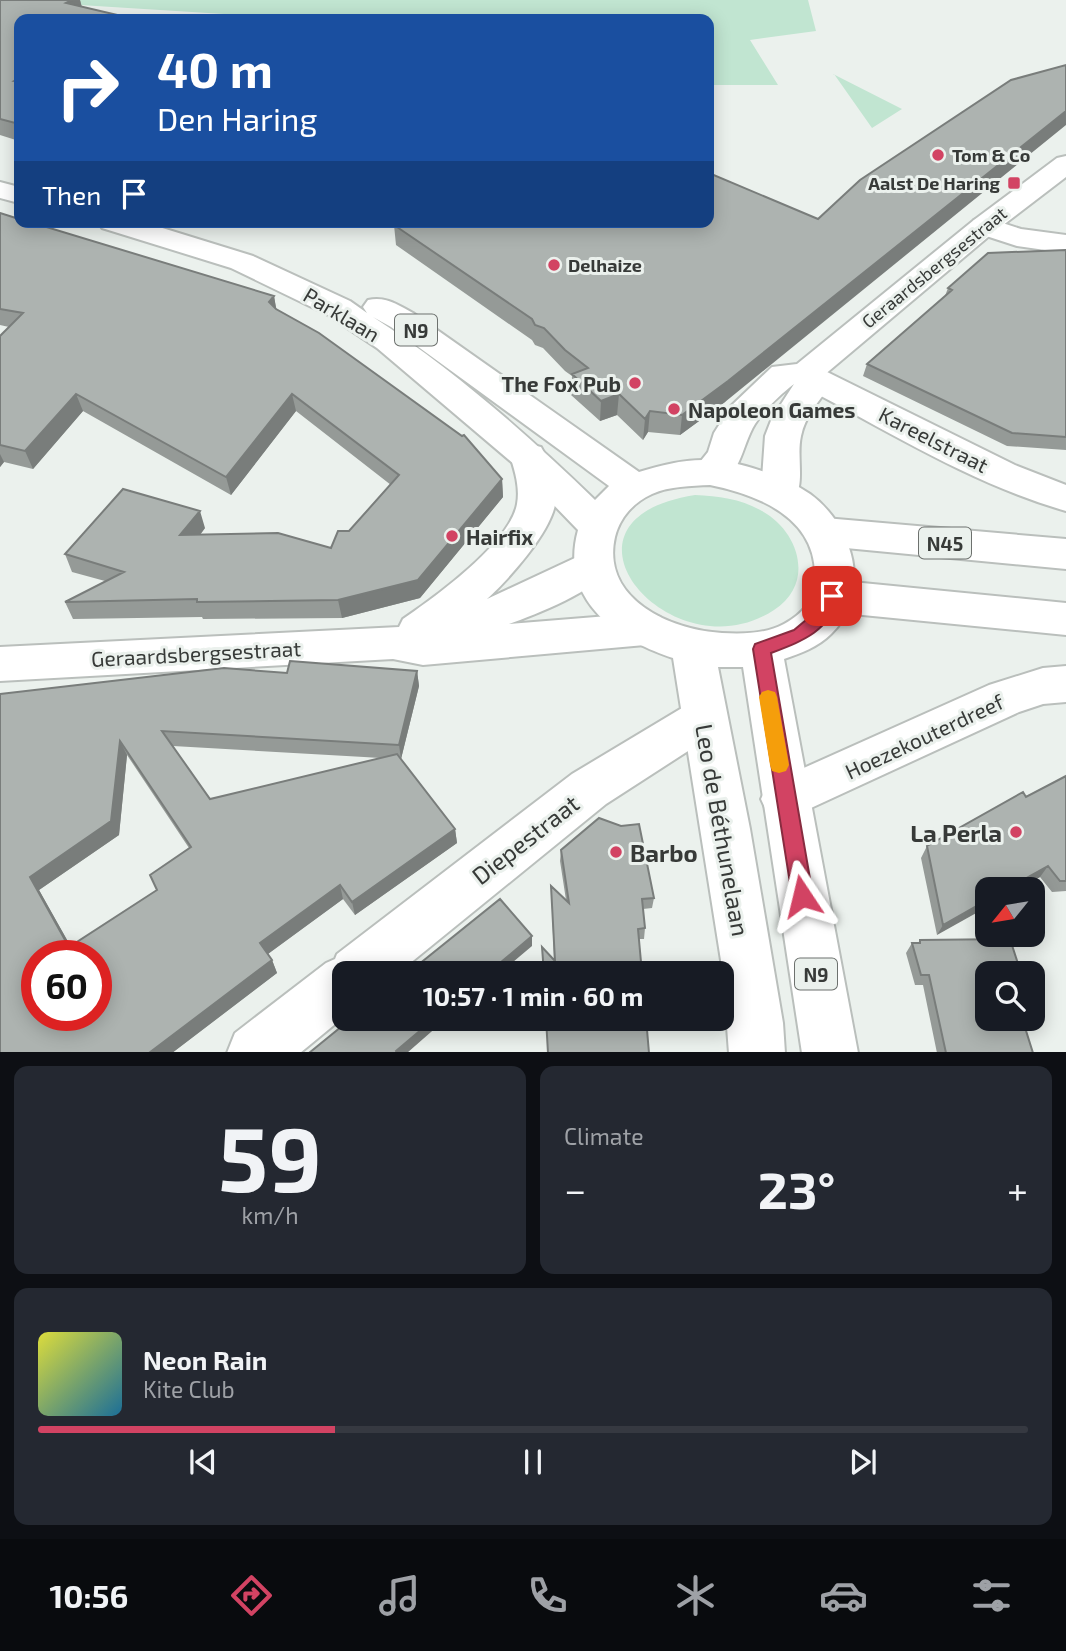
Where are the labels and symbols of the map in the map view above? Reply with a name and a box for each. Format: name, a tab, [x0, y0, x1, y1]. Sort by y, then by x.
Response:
place label: Tom & Co	[952, 144, 1030, 166]
marker: Tom & Co	[930, 147, 946, 163]
place label: Aalst De Haring	[868, 172, 1001, 194]
marker: Aalst De Haring	[1006, 175, 1022, 191]
street label: Geraardsbergsestraat	[857, 202, 1011, 332]
place label: Delhaize	[568, 254, 642, 276]
marker: Delhaize	[546, 257, 562, 273]
street label: Parklaan	[299, 282, 385, 346]
road number: N9	[395, 314, 437, 346]
place label: The Fox Pub	[502, 371, 621, 396]
marker: The Fox Pub	[627, 375, 643, 391]
place label: Napoleon Games	[688, 397, 855, 422]
marker: Napoleon Games	[666, 401, 682, 417]
street label: Kareelstraat	[875, 401, 993, 477]
place label: Hairfix	[466, 524, 533, 549]
marker: Hairfix	[444, 528, 460, 544]
road number: N45	[919, 528, 971, 558]
pin	[802, 566, 862, 626]
street label: Geraardsbergsestraat	[90, 635, 302, 671]
street label: Hoezekouterdreef	[841, 688, 1008, 784]
street label: Leo de Béthunelaan	[690, 722, 756, 938]
street label: Diepestraat	[466, 788, 584, 890]
place label: La Perla	[910, 818, 1002, 847]
marker: La Perla	[1008, 824, 1024, 840]
place label: Barbo	[630, 838, 698, 867]
marker: Barbo	[608, 844, 624, 860]
position arrow	[765, 859, 839, 933]
north arrow	[975, 877, 1045, 947]
speed limit sign: 60	[21, 940, 112, 1031]
road number: N9	[795, 958, 837, 990]

